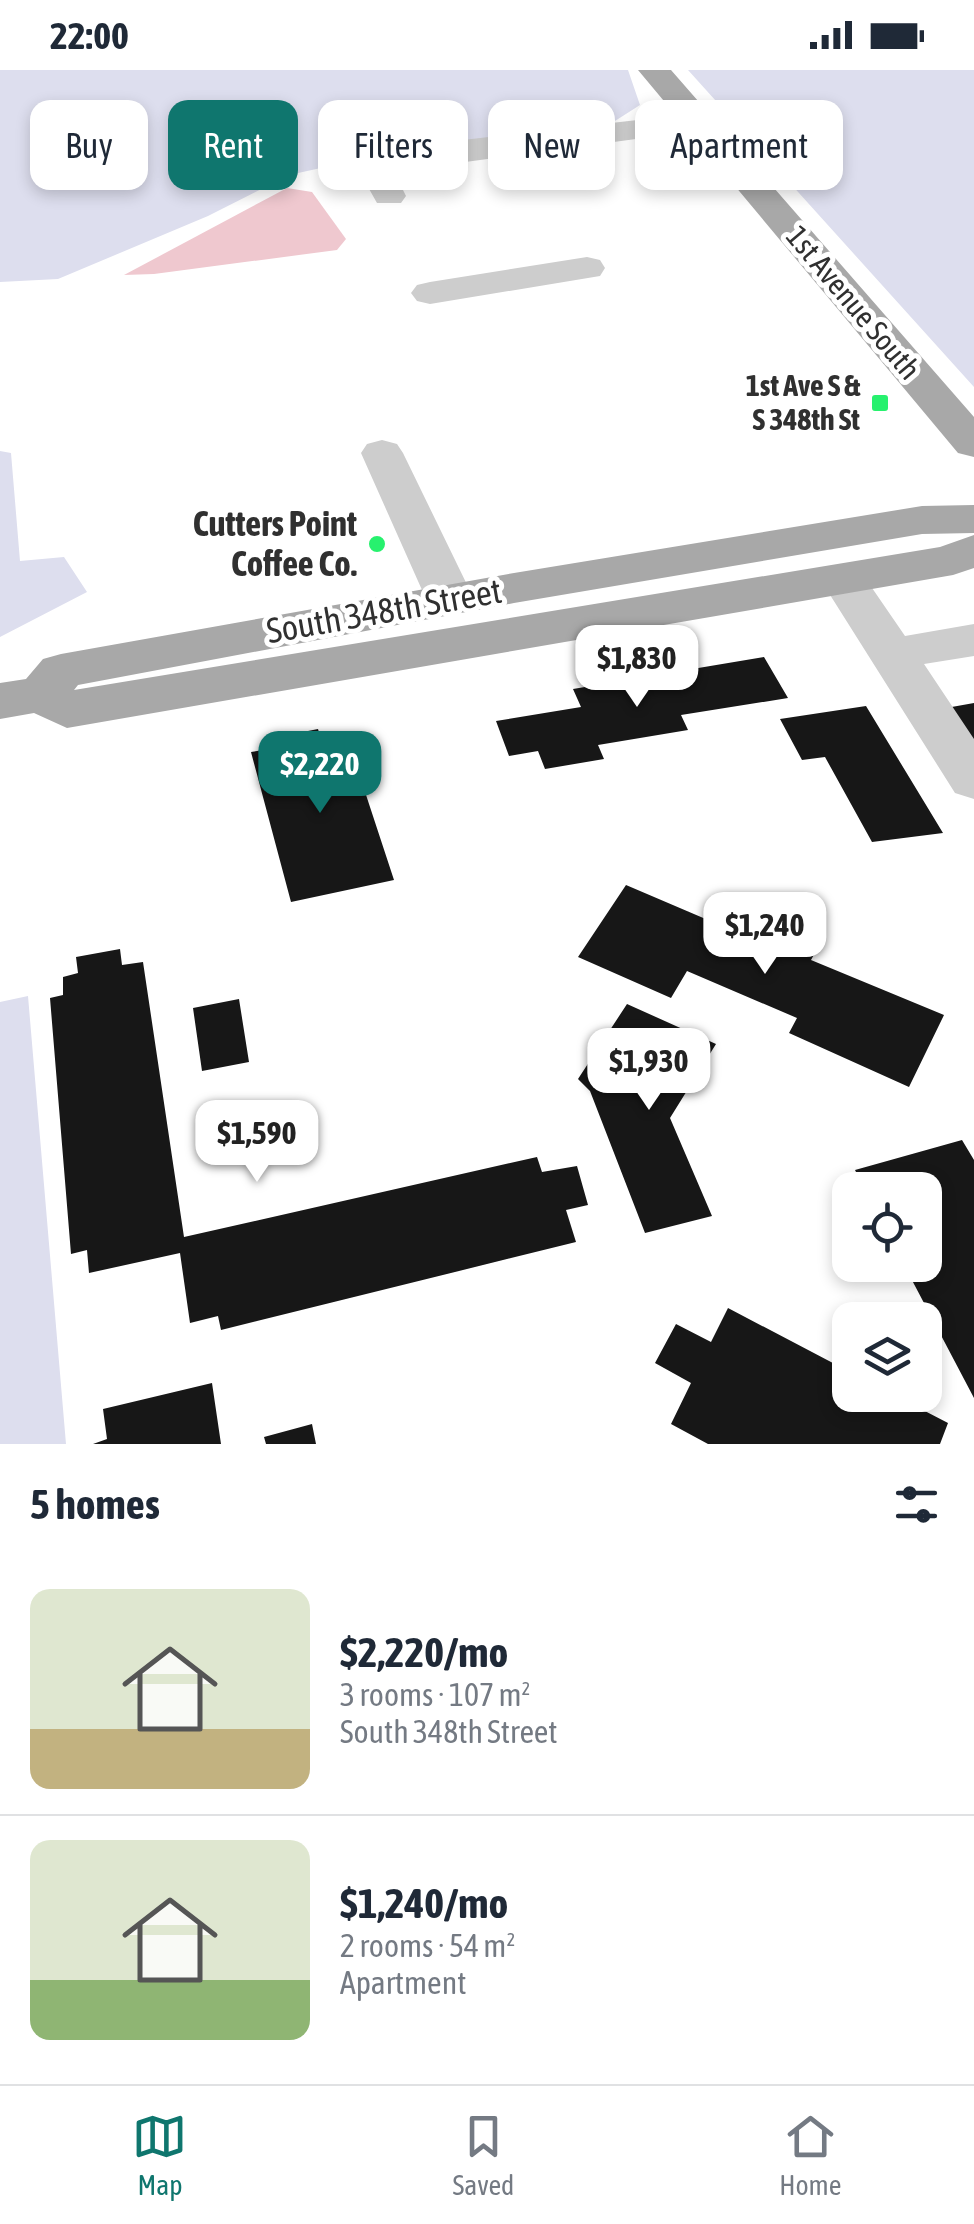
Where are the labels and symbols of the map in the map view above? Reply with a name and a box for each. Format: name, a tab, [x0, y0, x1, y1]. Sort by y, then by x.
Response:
street label: 1st Avenue South	[780, 219, 928, 386]
place label: 1st Ave S & S 348th St	[746, 368, 860, 436]
marker: 1st Ave S & S 348th St	[869, 392, 891, 414]
place label: Cutters Point Coffee Co.	[193, 503, 357, 583]
marker: Cutters Point Coffee Co.	[366, 533, 388, 555]
street label: South 348th Street	[263, 570, 504, 650]
pin: $1,830	[556, 625, 718, 710]
pin: $2,220	[239, 731, 401, 816]
pin: $1,240	[684, 892, 846, 977]
pin: $1,930	[568, 1028, 730, 1113]
pin: $1,590	[176, 1100, 338, 1185]

